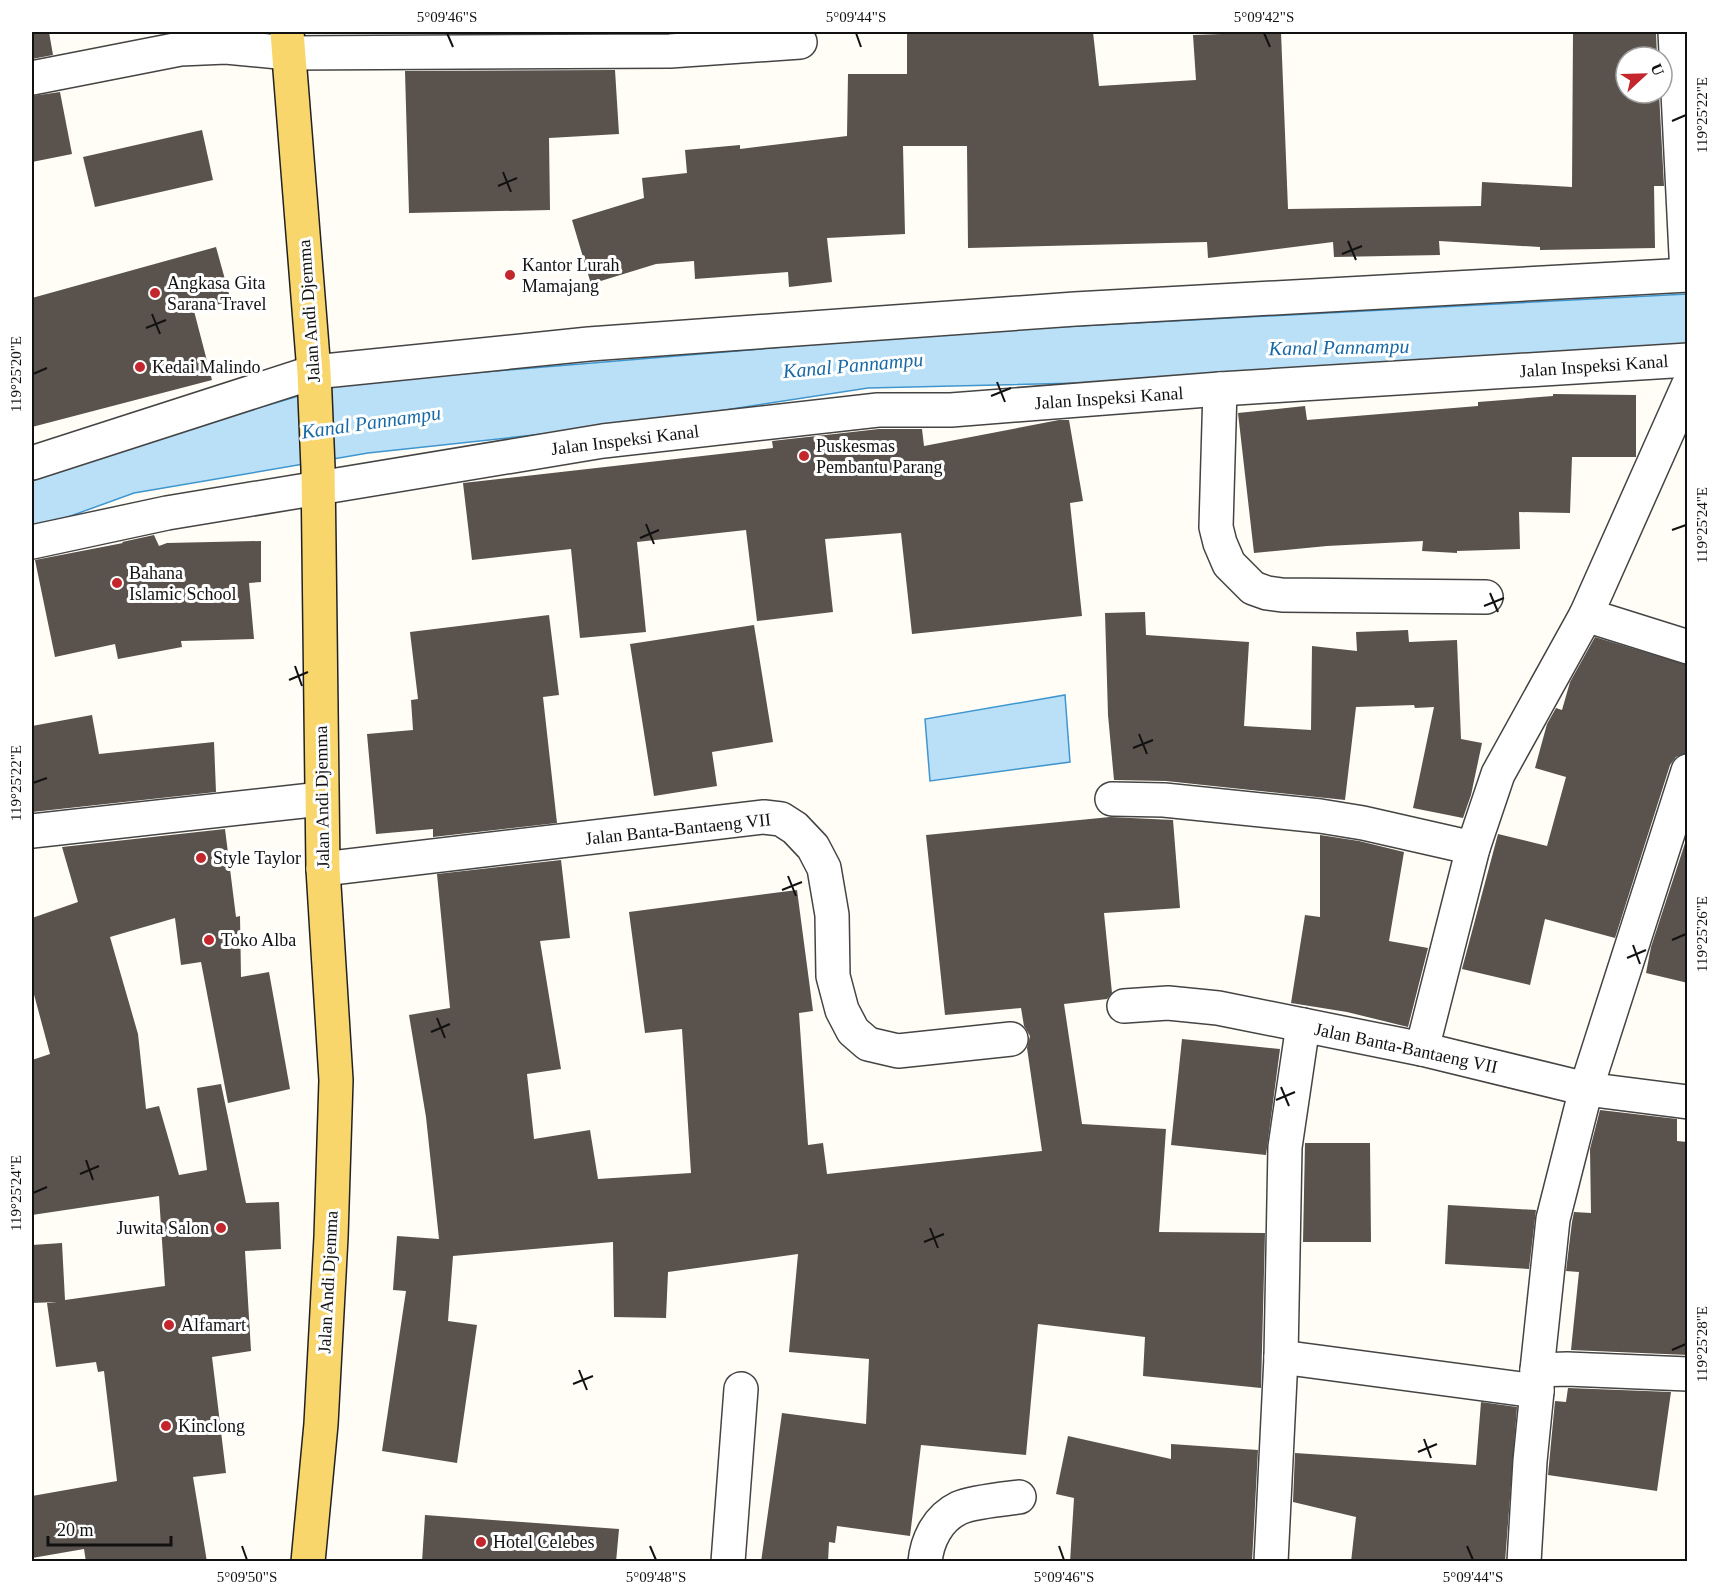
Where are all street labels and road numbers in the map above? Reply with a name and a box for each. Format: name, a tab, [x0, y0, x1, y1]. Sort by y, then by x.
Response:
street label: Jalan Andi Djemma	[294, 239, 324, 383]
street label: Jalan Inspeksi Kanal	[1519, 351, 1669, 381]
street label: Jalan Inspeksi Kanal	[1034, 383, 1184, 413]
street label: Jalan Inspeksi Kanal	[550, 421, 700, 459]
street label: Jalan Andi Djemma	[311, 725, 333, 869]
street label: Jalan Banta-Bantaeng VII	[584, 809, 772, 849]
street label: Jalan Banta-Bantaeng VII	[1313, 1019, 1499, 1077]
street label: Jalan Andi Djemma	[314, 1210, 342, 1354]

